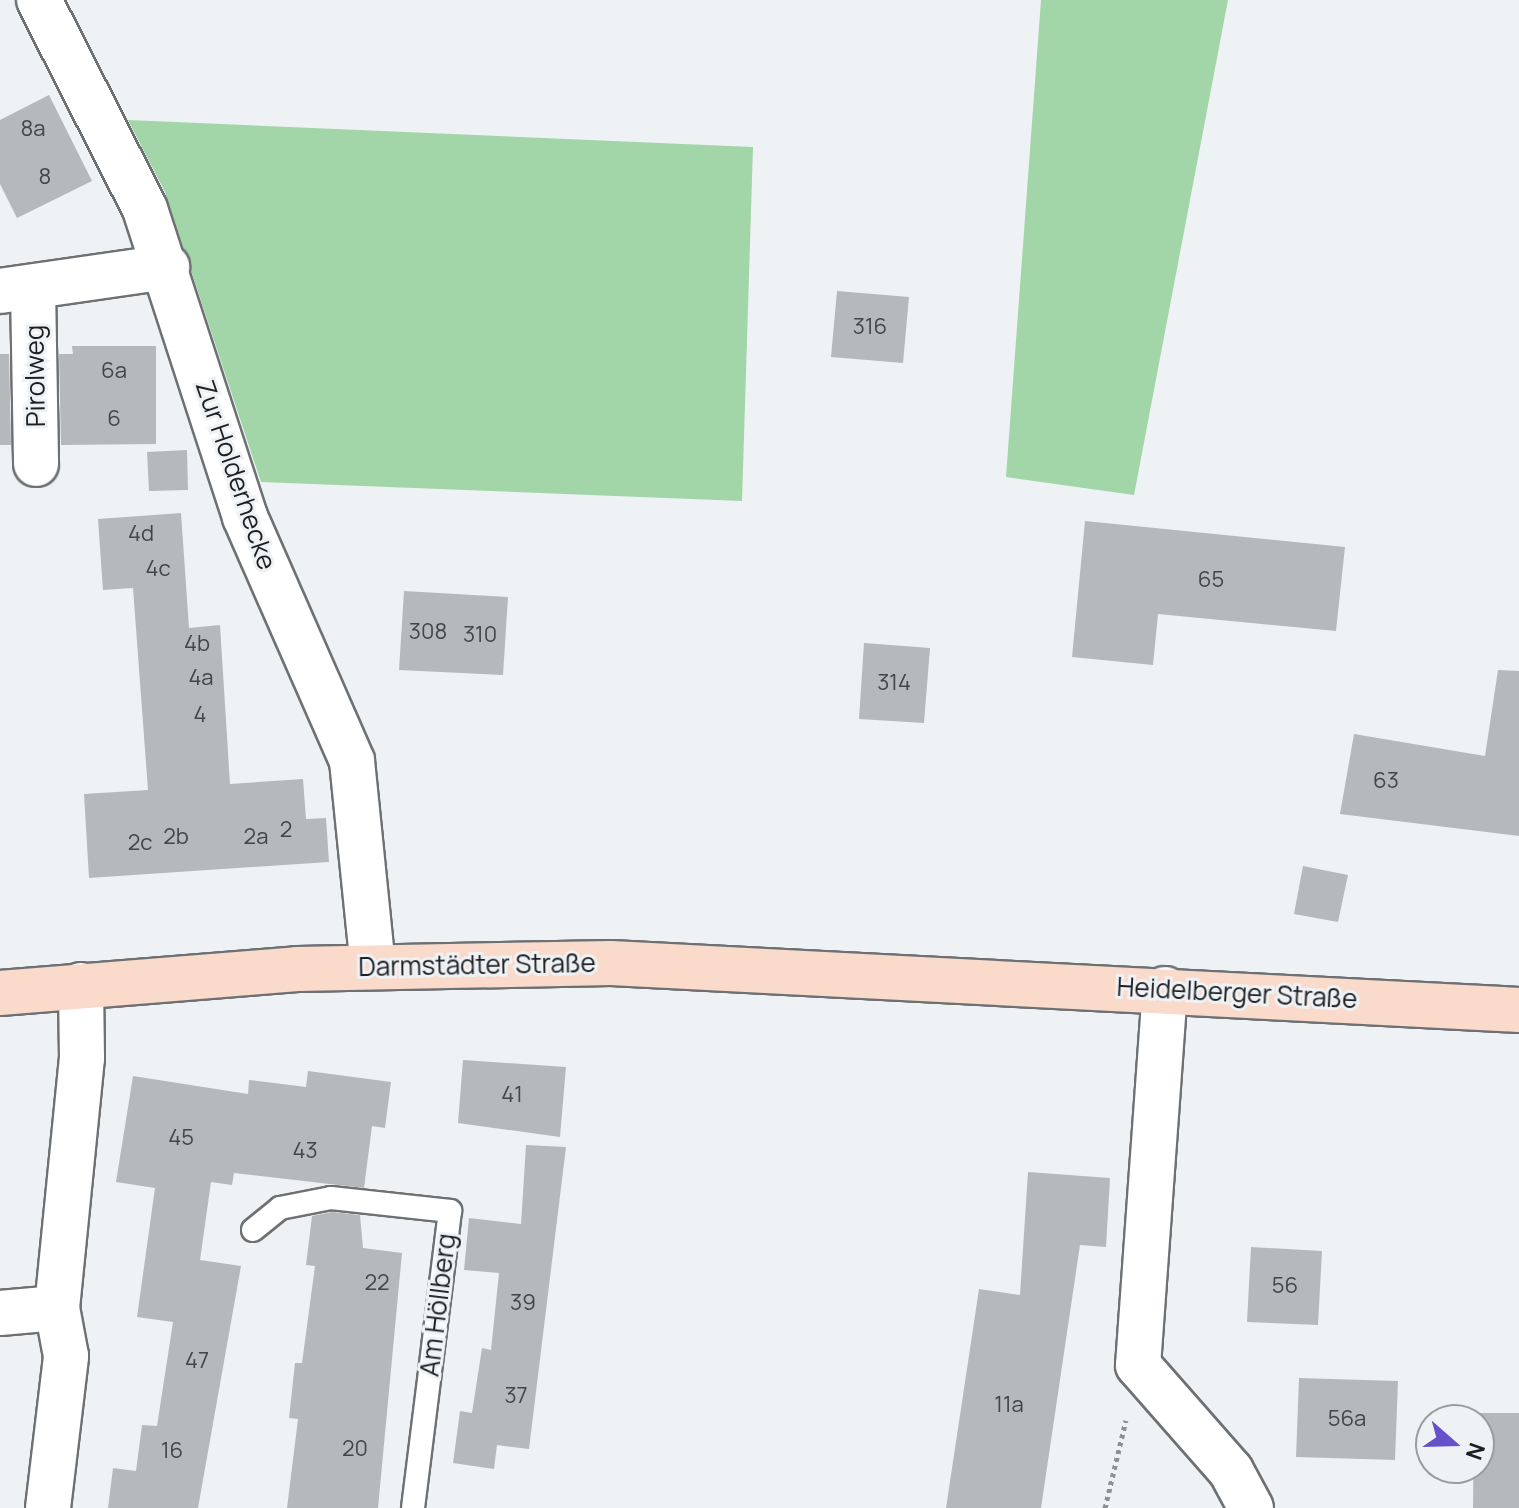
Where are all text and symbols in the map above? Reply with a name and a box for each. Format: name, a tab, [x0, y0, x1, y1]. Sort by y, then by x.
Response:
house number: 8a	[21, 116, 45, 142]
house number: 8	[39, 164, 51, 190]
house number: 316	[853, 314, 887, 340]
street label: Pirolweg	[19, 325, 51, 427]
house number: 6a	[101, 358, 127, 384]
street label: Zur Holderhecke	[189, 376, 283, 574]
house number: 6	[107, 406, 121, 432]
house number: 4d	[128, 521, 154, 547]
house number: 4c	[145, 556, 171, 582]
house number: 65	[1198, 567, 1224, 593]
house number: 308	[409, 619, 447, 645]
house number: 310	[463, 622, 497, 648]
house number: 4b	[184, 631, 210, 657]
house number: 4a	[188, 665, 214, 691]
house number: 314	[877, 670, 911, 696]
house number: 4	[194, 702, 206, 728]
house number: 63	[1373, 768, 1399, 794]
house number: 2	[280, 817, 292, 843]
house number: 2b	[163, 824, 189, 850]
house number: 2a	[244, 824, 268, 850]
house number: 2c	[128, 830, 152, 856]
street label: Darmstädter Straße	[358, 947, 596, 983]
street label: Heidelberger Straße	[1116, 971, 1358, 1015]
house number: 41	[501, 1082, 523, 1108]
house number: 45	[168, 1125, 194, 1151]
house number: 43	[292, 1138, 318, 1164]
street label: Am Höllberg	[414, 1232, 462, 1378]
house number: 22	[364, 1270, 390, 1296]
house number: 56	[1272, 1273, 1298, 1299]
house number: 39	[510, 1290, 536, 1316]
house number: 47	[185, 1348, 209, 1374]
house number: 37	[504, 1383, 528, 1409]
house number: 11a	[994, 1392, 1024, 1418]
north arrow	[1415, 1404, 1495, 1484]
house number: 56a	[1328, 1406, 1366, 1432]
house number: 20	[342, 1436, 368, 1462]
house number: 16	[161, 1438, 183, 1464]
text: N	[1459, 1439, 1492, 1464]

